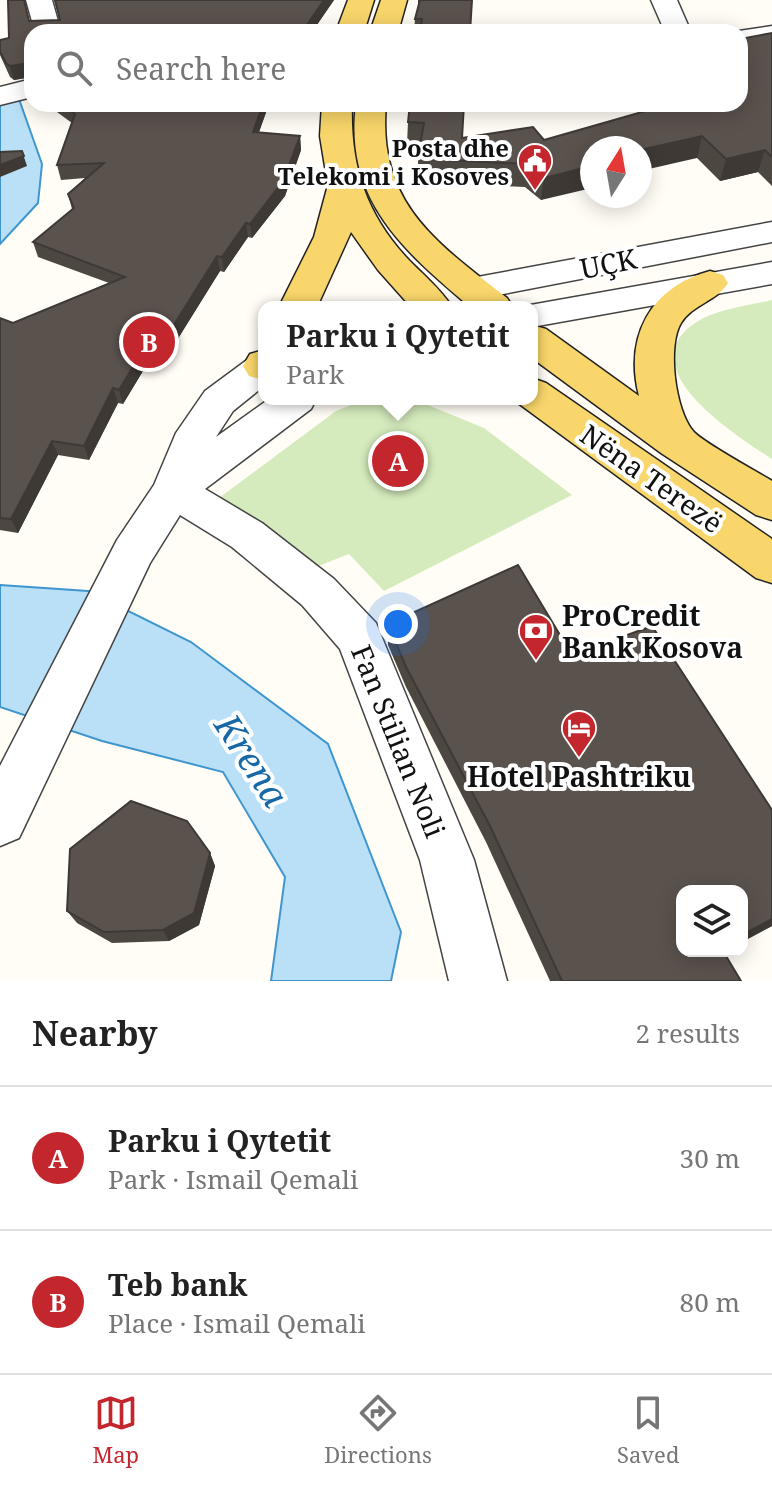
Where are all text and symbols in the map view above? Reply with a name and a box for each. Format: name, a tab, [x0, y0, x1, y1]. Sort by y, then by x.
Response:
search box	[24, 24, 748, 112]
icon: search	[52, 46, 96, 90]
text: Search here	[116, 48, 286, 89]
place label: Posta dhe Telekomi i Kosoves	[278, 131, 509, 192]
north arrow	[580, 136, 652, 208]
public building icon: Posta dhe Telekomi i Kosoves	[516, 142, 554, 192]
street label: UÇK	[576, 239, 640, 287]
popup	[258, 301, 538, 405]
pin: B	[123, 312, 175, 372]
text: Parku i Qytetit	[286, 315, 510, 356]
text: Park	[286, 356, 344, 392]
street label: Nëna Terezë	[573, 415, 731, 541]
pin: A	[372, 431, 424, 491]
place label: ProCredit Bank Kosova	[562, 596, 743, 666]
your location	[378, 604, 418, 644]
bank icon: ProCredit Bank Kosova	[517, 612, 555, 662]
street label: Fan Stilian Noli	[343, 639, 455, 843]
water label: Krena	[203, 703, 300, 816]
hotel icon: Hotel Pashtriku	[560, 709, 598, 759]
place label: Hotel Pashtriku	[467, 757, 691, 795]
map controls	[676, 885, 748, 957]
button: layers	[676, 885, 748, 957]
text: Nearby	[32, 1010, 158, 1056]
text: 2 results	[635, 1015, 740, 1051]
text: Parku i Qytetit	[108, 1120, 331, 1161]
text: A	[48, 1140, 68, 1176]
text: 30 m	[680, 1140, 740, 1176]
text: Park · Ismail Qemali	[108, 1161, 358, 1197]
text: Teb bank	[108, 1264, 247, 1305]
text: B	[49, 1284, 67, 1320]
text: 80 m	[680, 1284, 740, 1320]
text: Place · Ismail Qemali	[108, 1305, 366, 1341]
tab: Map	[93, 1391, 139, 1469]
tab: Directions	[324, 1391, 432, 1469]
tab: Saved	[617, 1391, 679, 1469]

